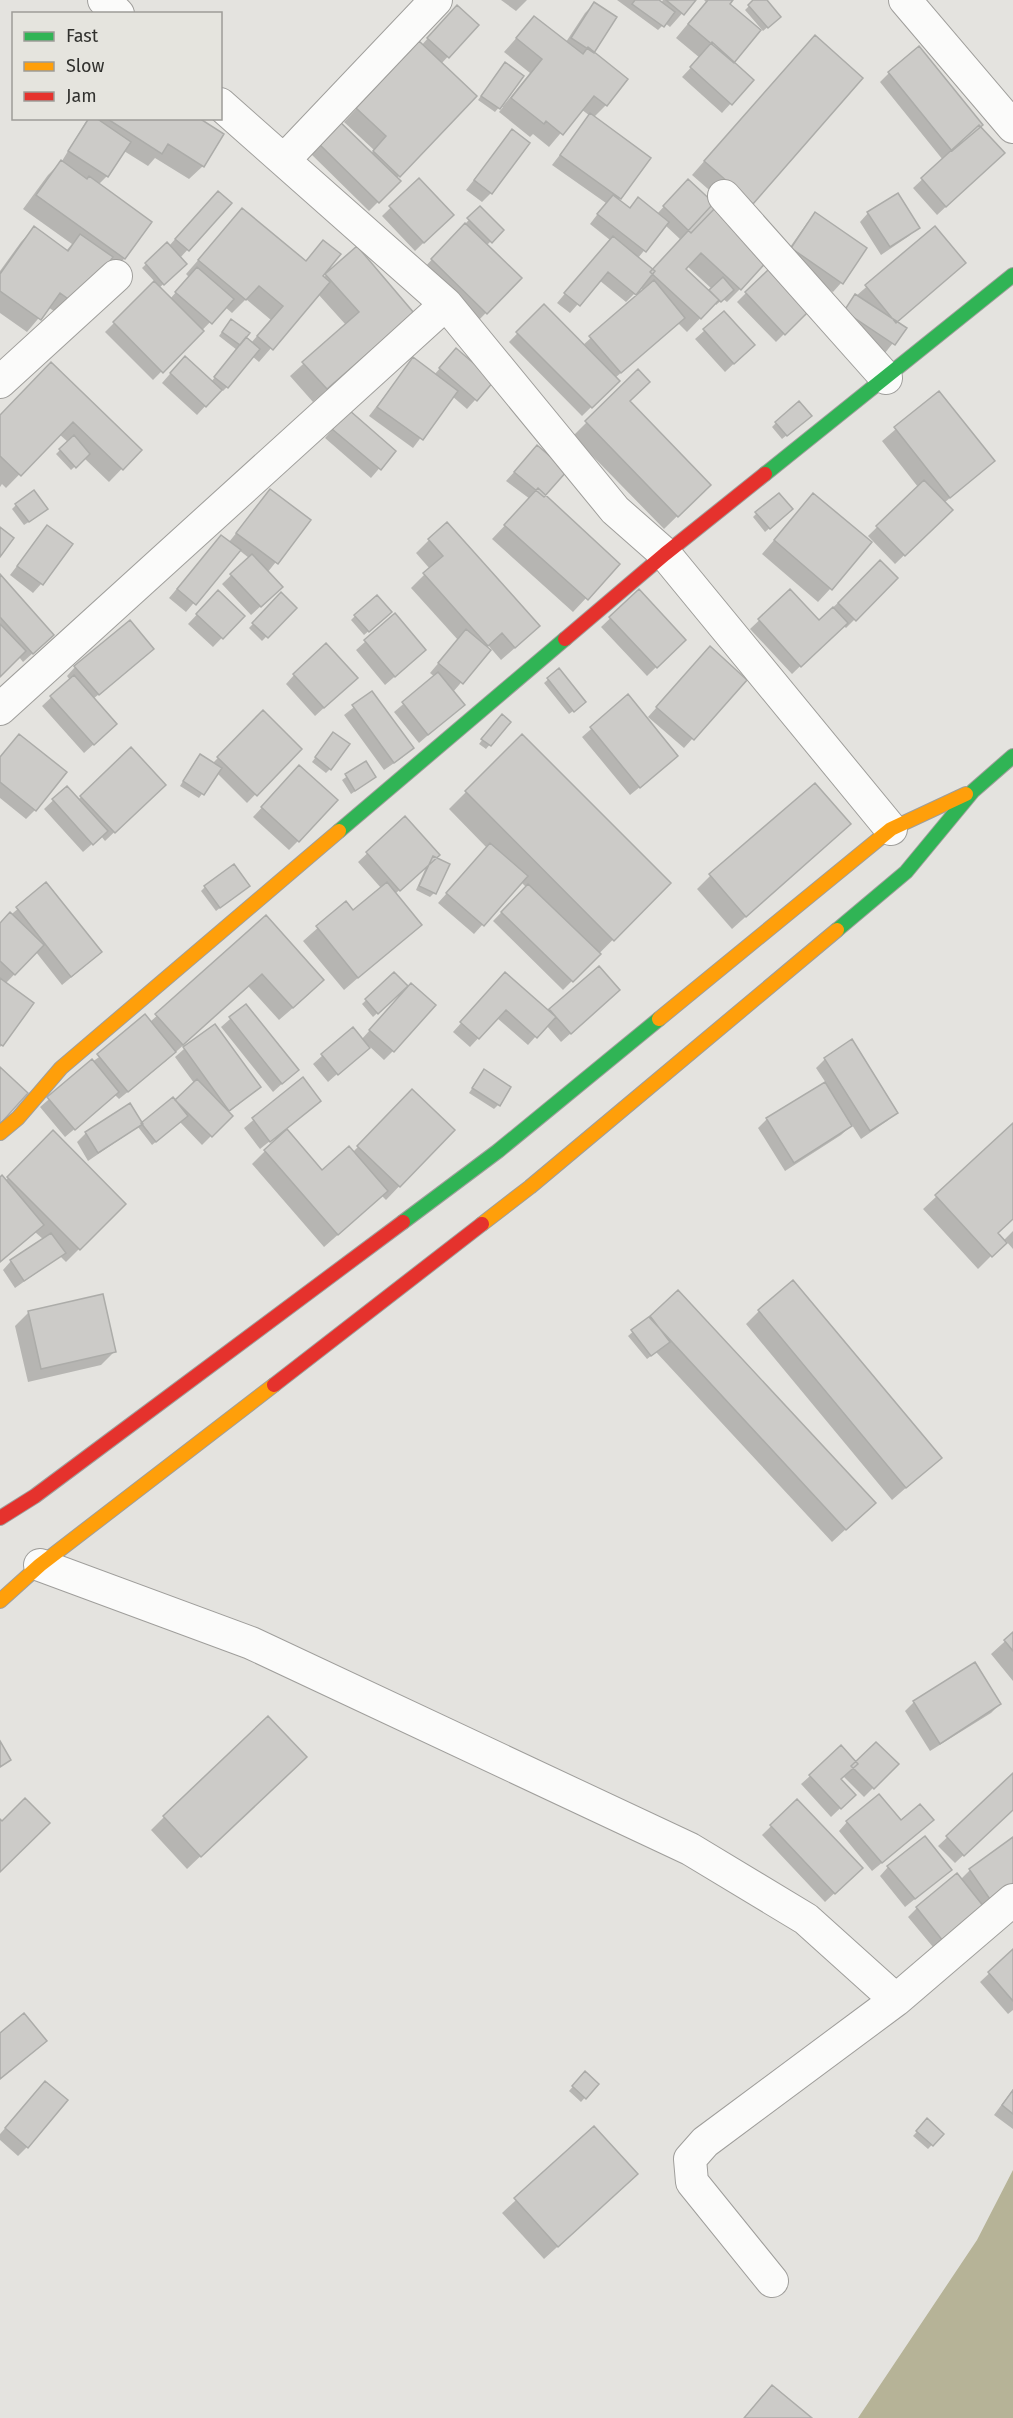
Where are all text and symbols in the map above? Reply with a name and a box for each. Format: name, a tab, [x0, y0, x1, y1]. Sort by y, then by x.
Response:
legend	[12, 12, 222, 120]
text: Fast	[66, 25, 99, 47]
text: Slow	[66, 55, 105, 77]
text: Jam	[66, 85, 97, 107]

